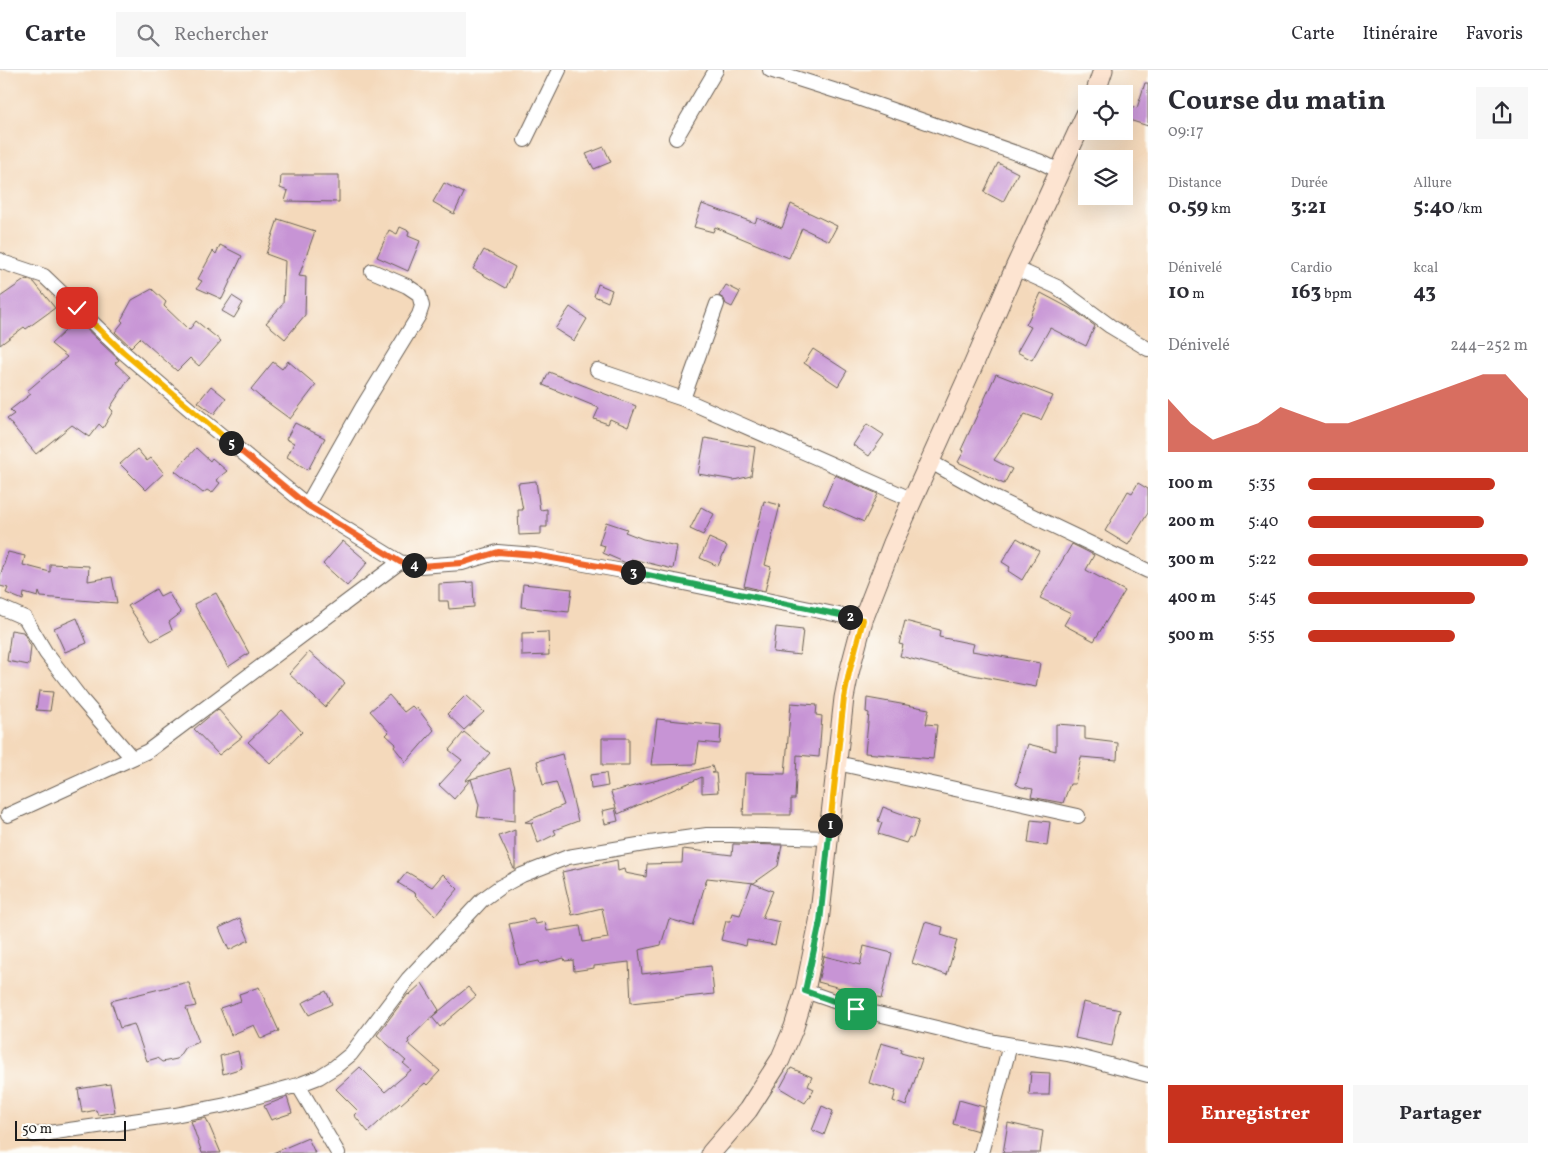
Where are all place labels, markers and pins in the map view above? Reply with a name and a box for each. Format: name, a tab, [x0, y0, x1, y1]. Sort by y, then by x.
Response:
pin	[56, 287, 98, 329]
pin: 5	[218, 430, 244, 456]
pin: 4	[402, 552, 426, 578]
pin: 3	[620, 560, 646, 584]
pin: 2	[838, 604, 862, 630]
pin: 1	[818, 812, 842, 838]
pin	[835, 988, 877, 1030]

